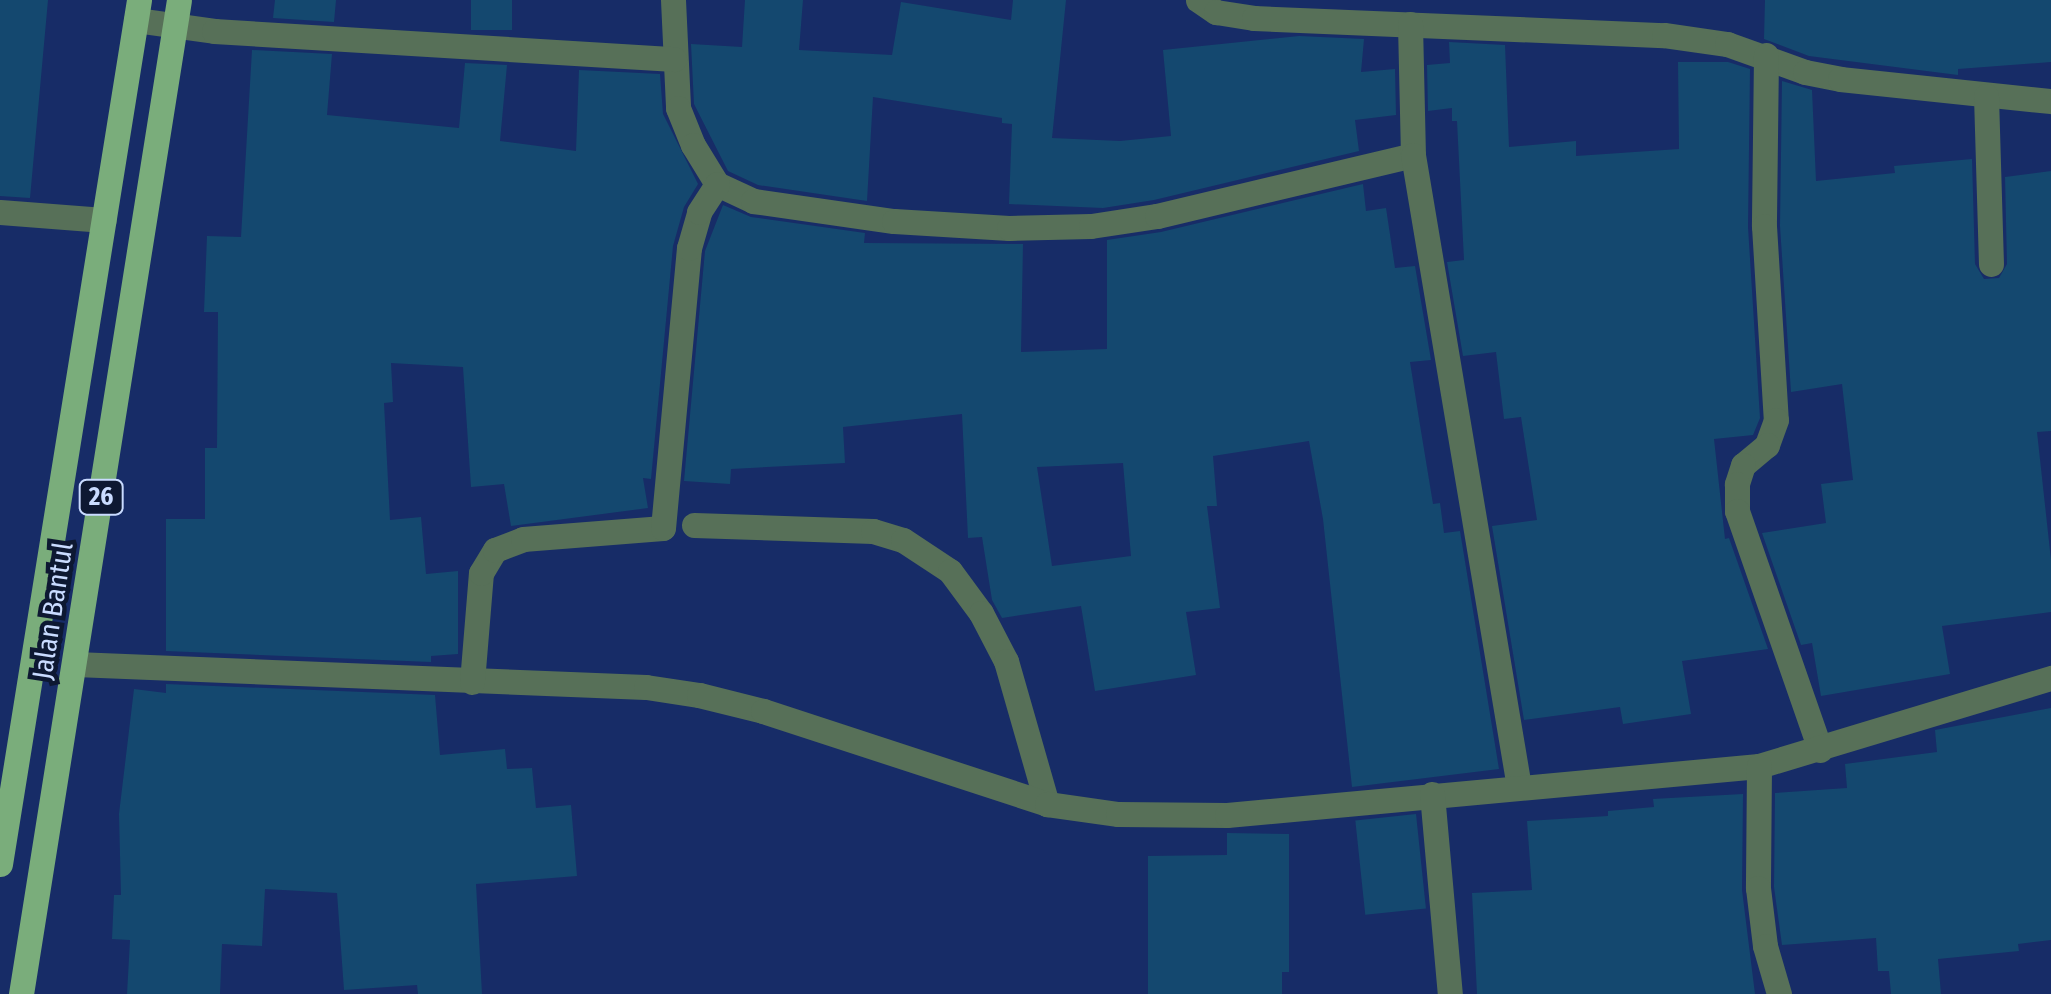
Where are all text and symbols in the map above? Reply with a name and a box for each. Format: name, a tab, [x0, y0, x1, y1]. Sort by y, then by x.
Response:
road number: 26	[78, 477, 124, 517]
street label: Jalan Bantul	[26, 540, 80, 682]

